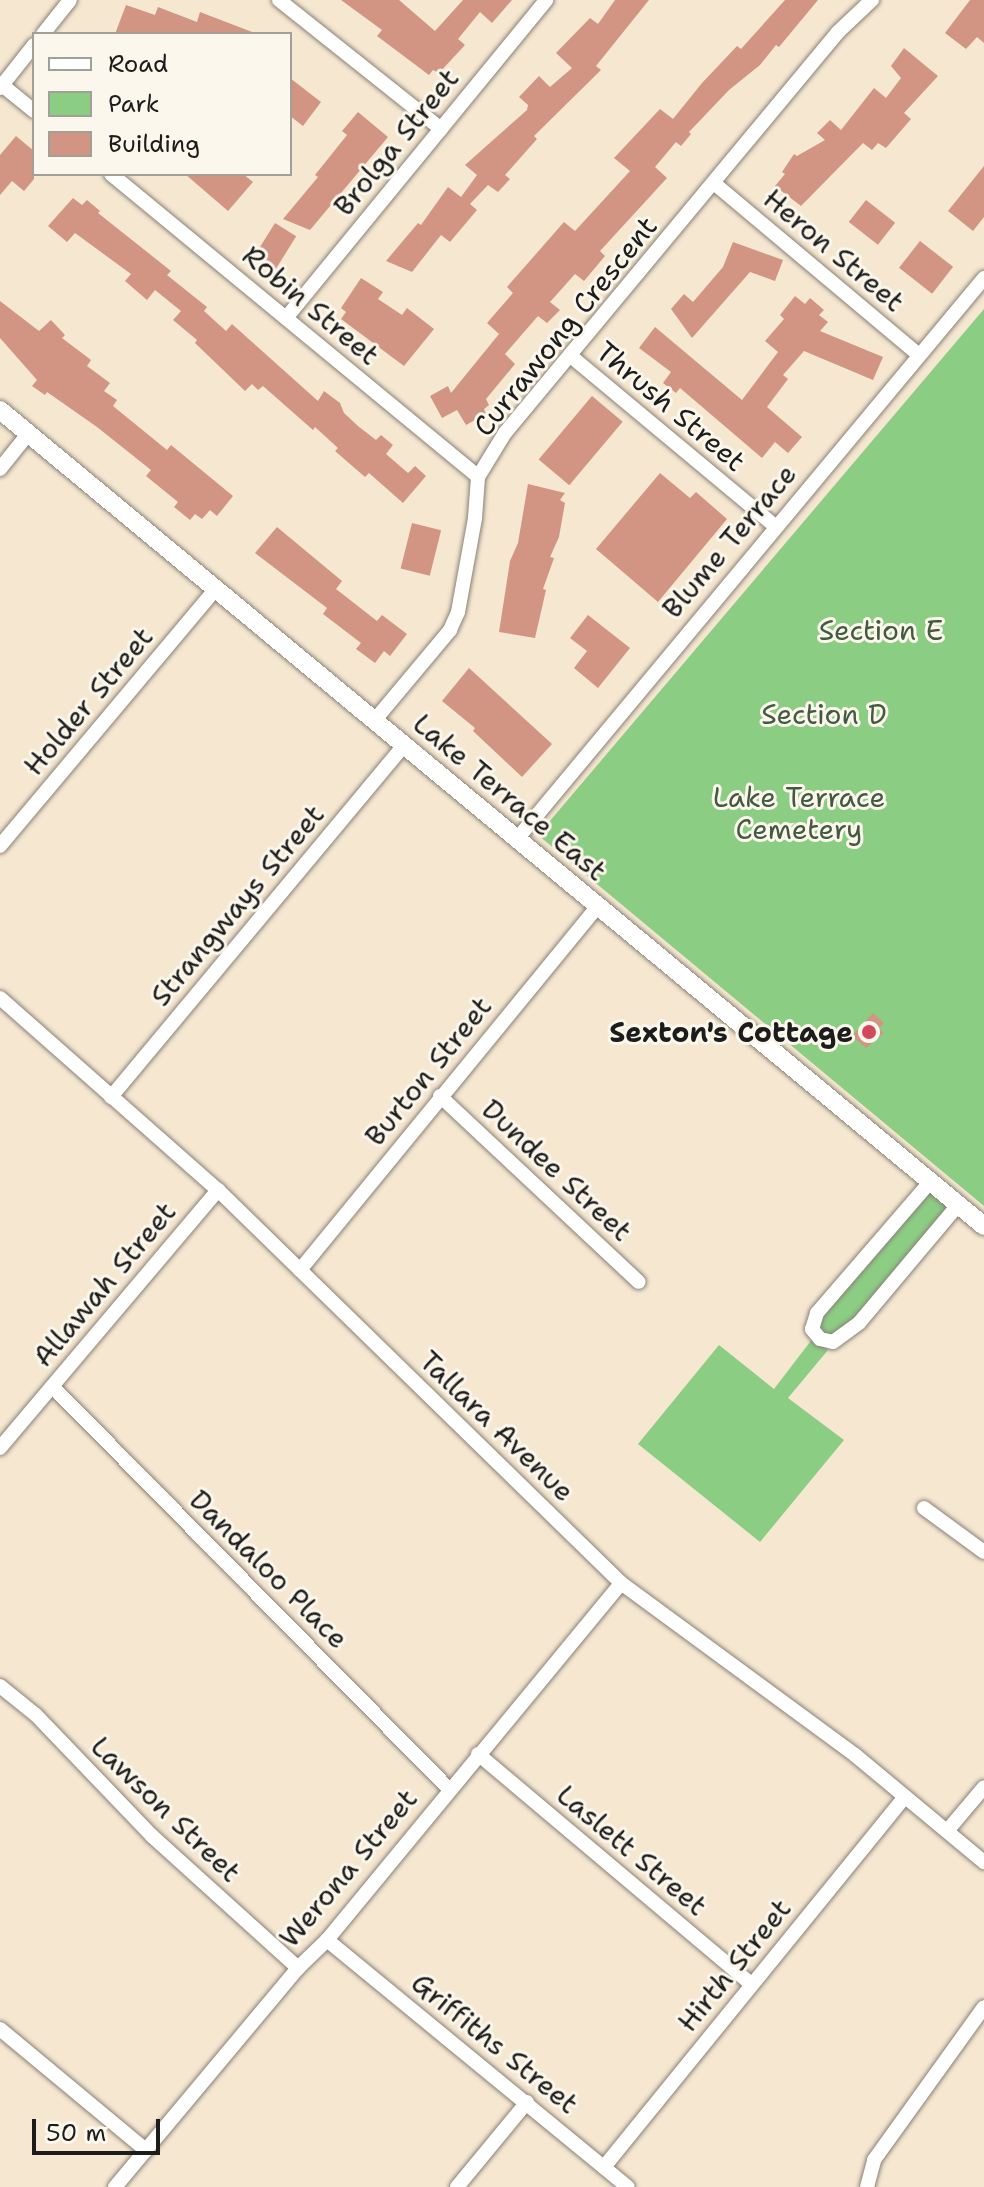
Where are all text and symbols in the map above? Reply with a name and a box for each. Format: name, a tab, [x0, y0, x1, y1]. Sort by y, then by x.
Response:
legend	[32, 32, 292, 176]
text: Road	[108, 48, 168, 80]
street label: Brolga Street	[327, 62, 465, 222]
text: Park	[108, 88, 160, 120]
text: Building	[108, 128, 200, 160]
street label: Heron Street	[757, 181, 911, 319]
street label: Currawong Crescent	[466, 210, 664, 442]
street label: Robin Street	[236, 238, 386, 372]
street label: Thrush Street	[590, 334, 752, 478]
street label: Blume Terrace	[655, 457, 803, 625]
park label: Section E	[819, 613, 943, 647]
street label: Holder Street	[16, 620, 160, 782]
park label: Section D	[761, 697, 887, 731]
street label: Lake Terrace East	[406, 706, 614, 888]
park label: Lake Terrace Cemetery	[713, 780, 885, 846]
street label: Strangways Street	[143, 798, 331, 1012]
street label: Burton Street	[358, 990, 498, 1152]
place label: Sexton's Cottage	[609, 1015, 853, 1049]
marker: Sexton's Cottage	[860, 1023, 878, 1041]
street label: Dundee Street	[475, 1092, 639, 1248]
street label: Allawah Street	[25, 1195, 183, 1373]
street label: Tallara Avenue	[413, 1344, 581, 1508]
street label: Dandaloo Place	[183, 1483, 355, 1655]
street label: Lawson Street	[84, 1729, 248, 1889]
street label: Laslett Street	[550, 1778, 714, 1922]
street label: Werona Street	[272, 1782, 424, 1954]
street label: Hirth Street	[670, 1892, 798, 2038]
street label: Griffiths Street	[405, 1965, 585, 2121]
scale bar	[36, 2103, 164, 2153]
text: 50 m	[46, 2117, 106, 2149]

